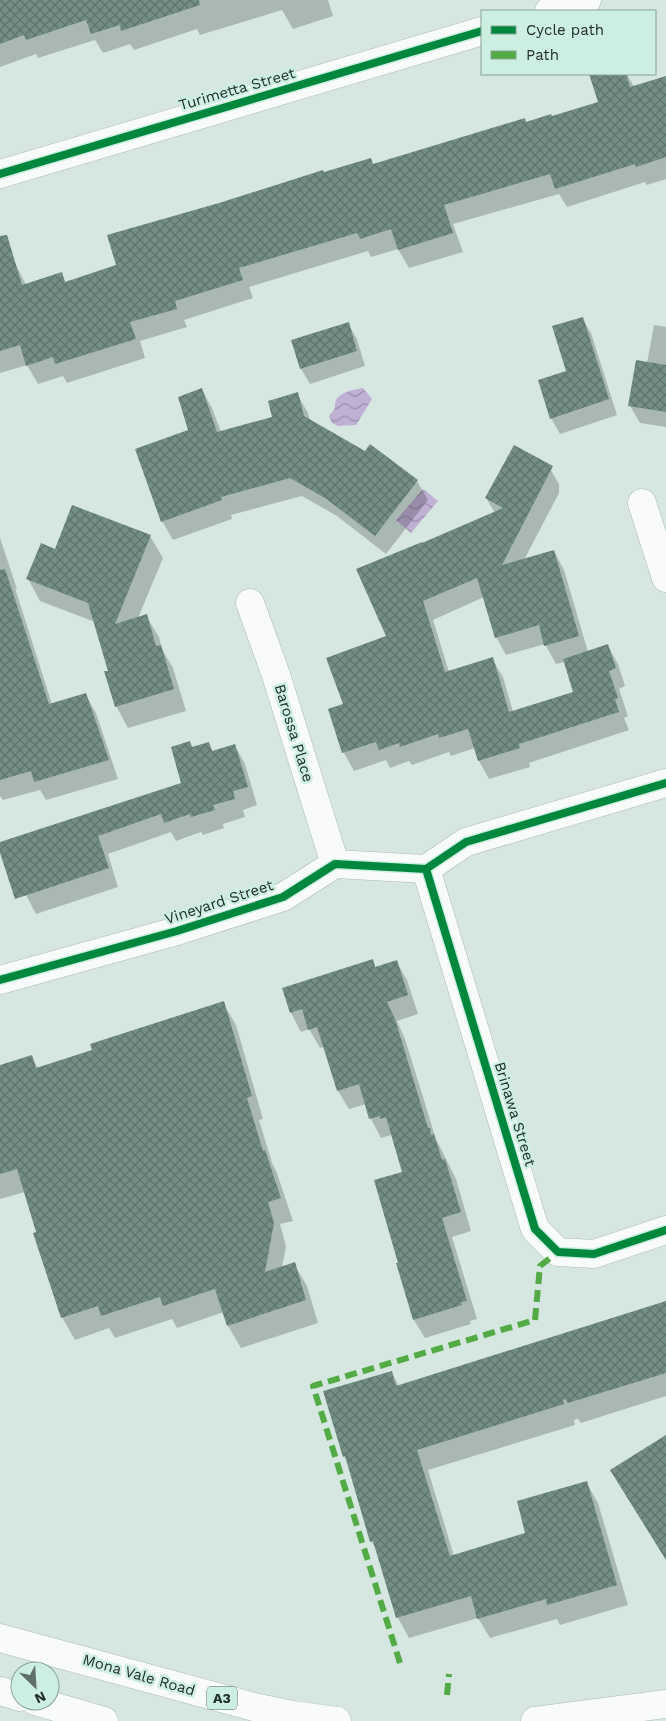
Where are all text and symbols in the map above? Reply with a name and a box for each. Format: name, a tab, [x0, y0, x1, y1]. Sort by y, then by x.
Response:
legend	[481, 10, 656, 75]
text: Cycle path	[526, 21, 604, 39]
text: Path	[526, 46, 559, 64]
street label: Turimetta Street	[177, 64, 298, 114]
street label: Barossa Place	[271, 682, 317, 784]
street label: Vineyard Street	[163, 876, 276, 928]
street label: Brinawa Street	[491, 1060, 540, 1169]
street label: Mona Vale Road	[81, 1650, 197, 1700]
north arrow	[10, 1661, 60, 1711]
road number: A3	[207, 1686, 237, 1710]
text: N	[32, 1688, 49, 1707]

